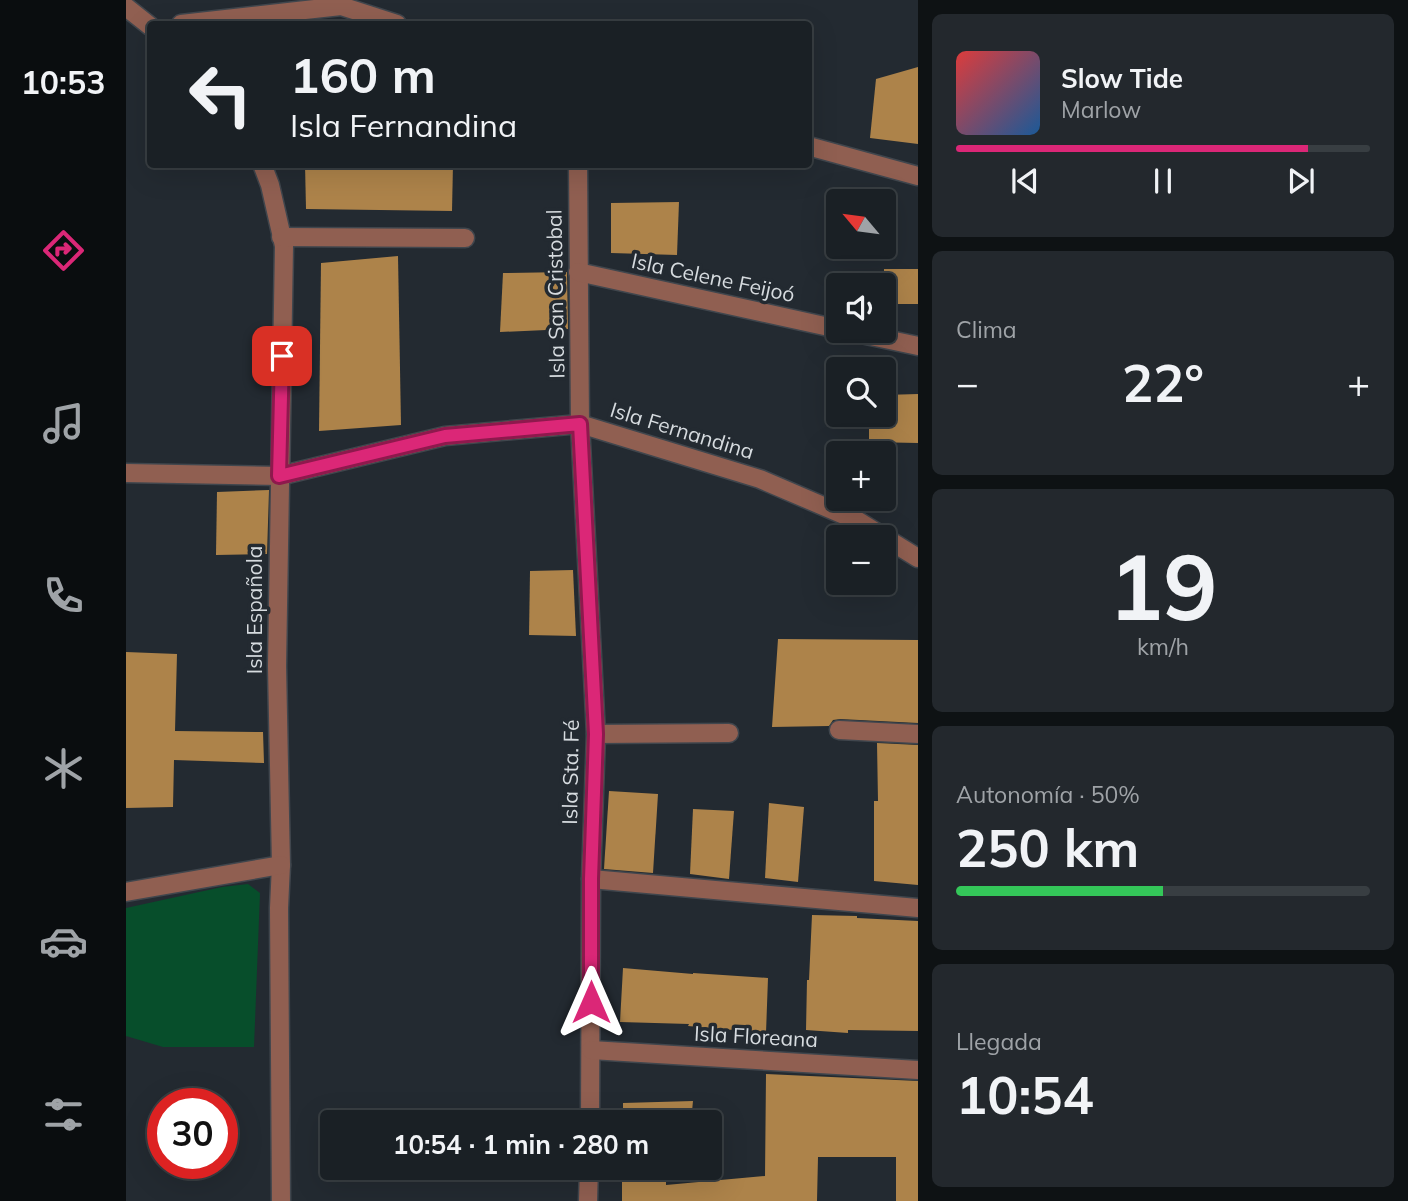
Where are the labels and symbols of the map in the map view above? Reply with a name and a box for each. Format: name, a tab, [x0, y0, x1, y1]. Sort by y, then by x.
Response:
north arrow	[826, 189, 896, 259]
street label: Isla San Cristobal	[541, 209, 569, 379]
street label: Isla Celene Feijoó	[629, 247, 797, 307]
pin	[252, 326, 312, 386]
street label: Isla Fernandina	[607, 396, 757, 464]
street label: Isla Española	[241, 546, 267, 674]
street label: Isla Sta. Fé	[556, 719, 584, 825]
position arrow	[554, 965, 628, 1039]
street label: Isla Floreana	[693, 1020, 819, 1052]
speed limit sign: 30	[147, 1088, 238, 1179]

